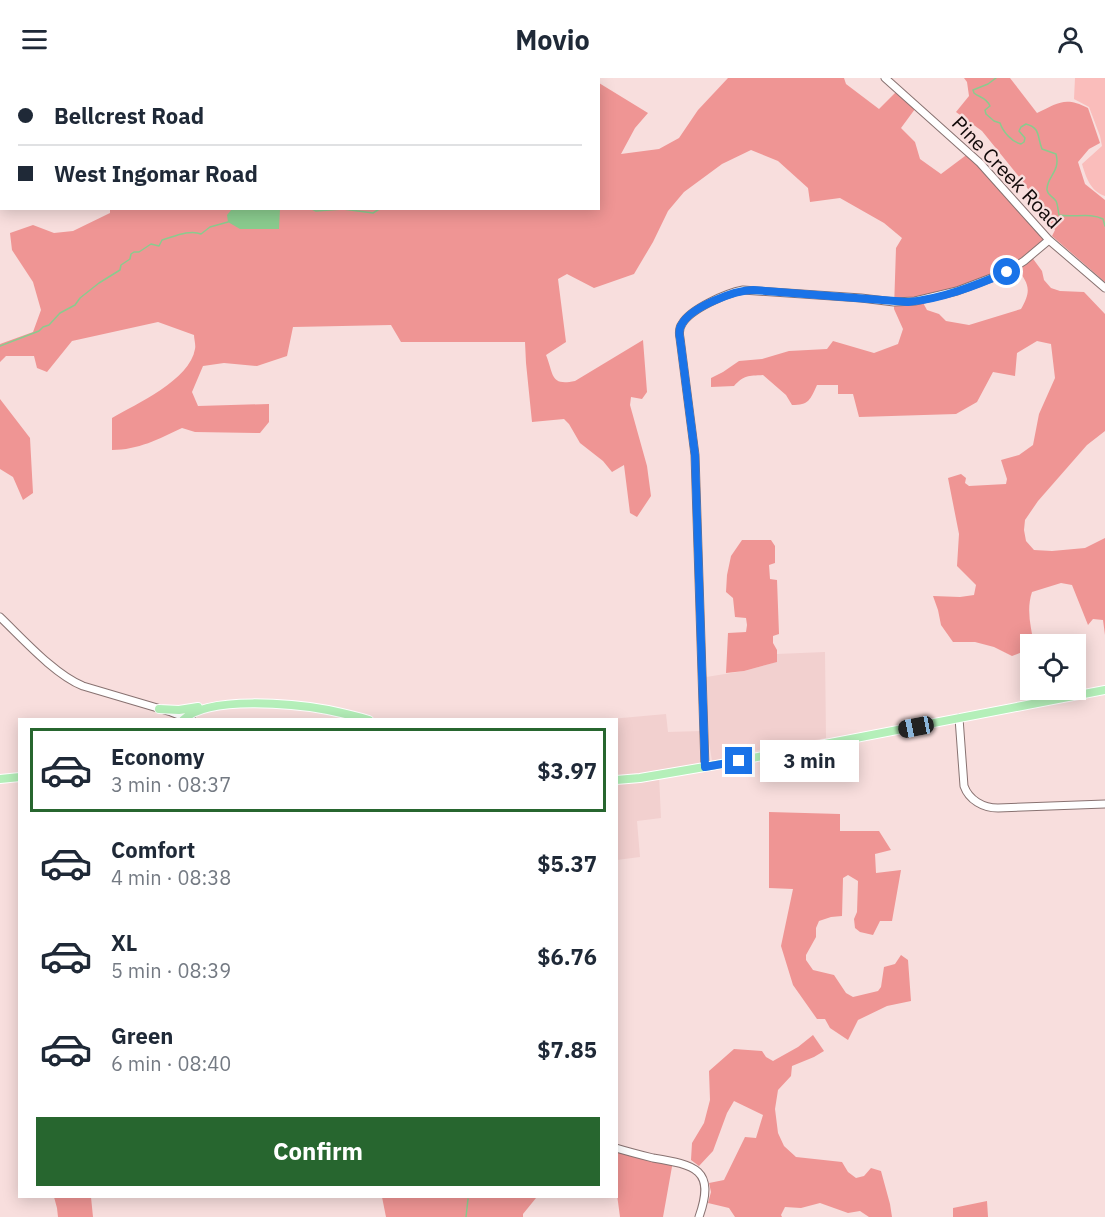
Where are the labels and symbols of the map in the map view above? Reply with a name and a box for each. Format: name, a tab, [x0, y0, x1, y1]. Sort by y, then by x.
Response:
street label: Pine Creek Road	[946, 110, 1068, 234]
route start	[993, 258, 1020, 285]
car	[897, 715, 935, 739]
callout: 3 min	[760, 740, 859, 782]
route end	[725, 747, 752, 774]

